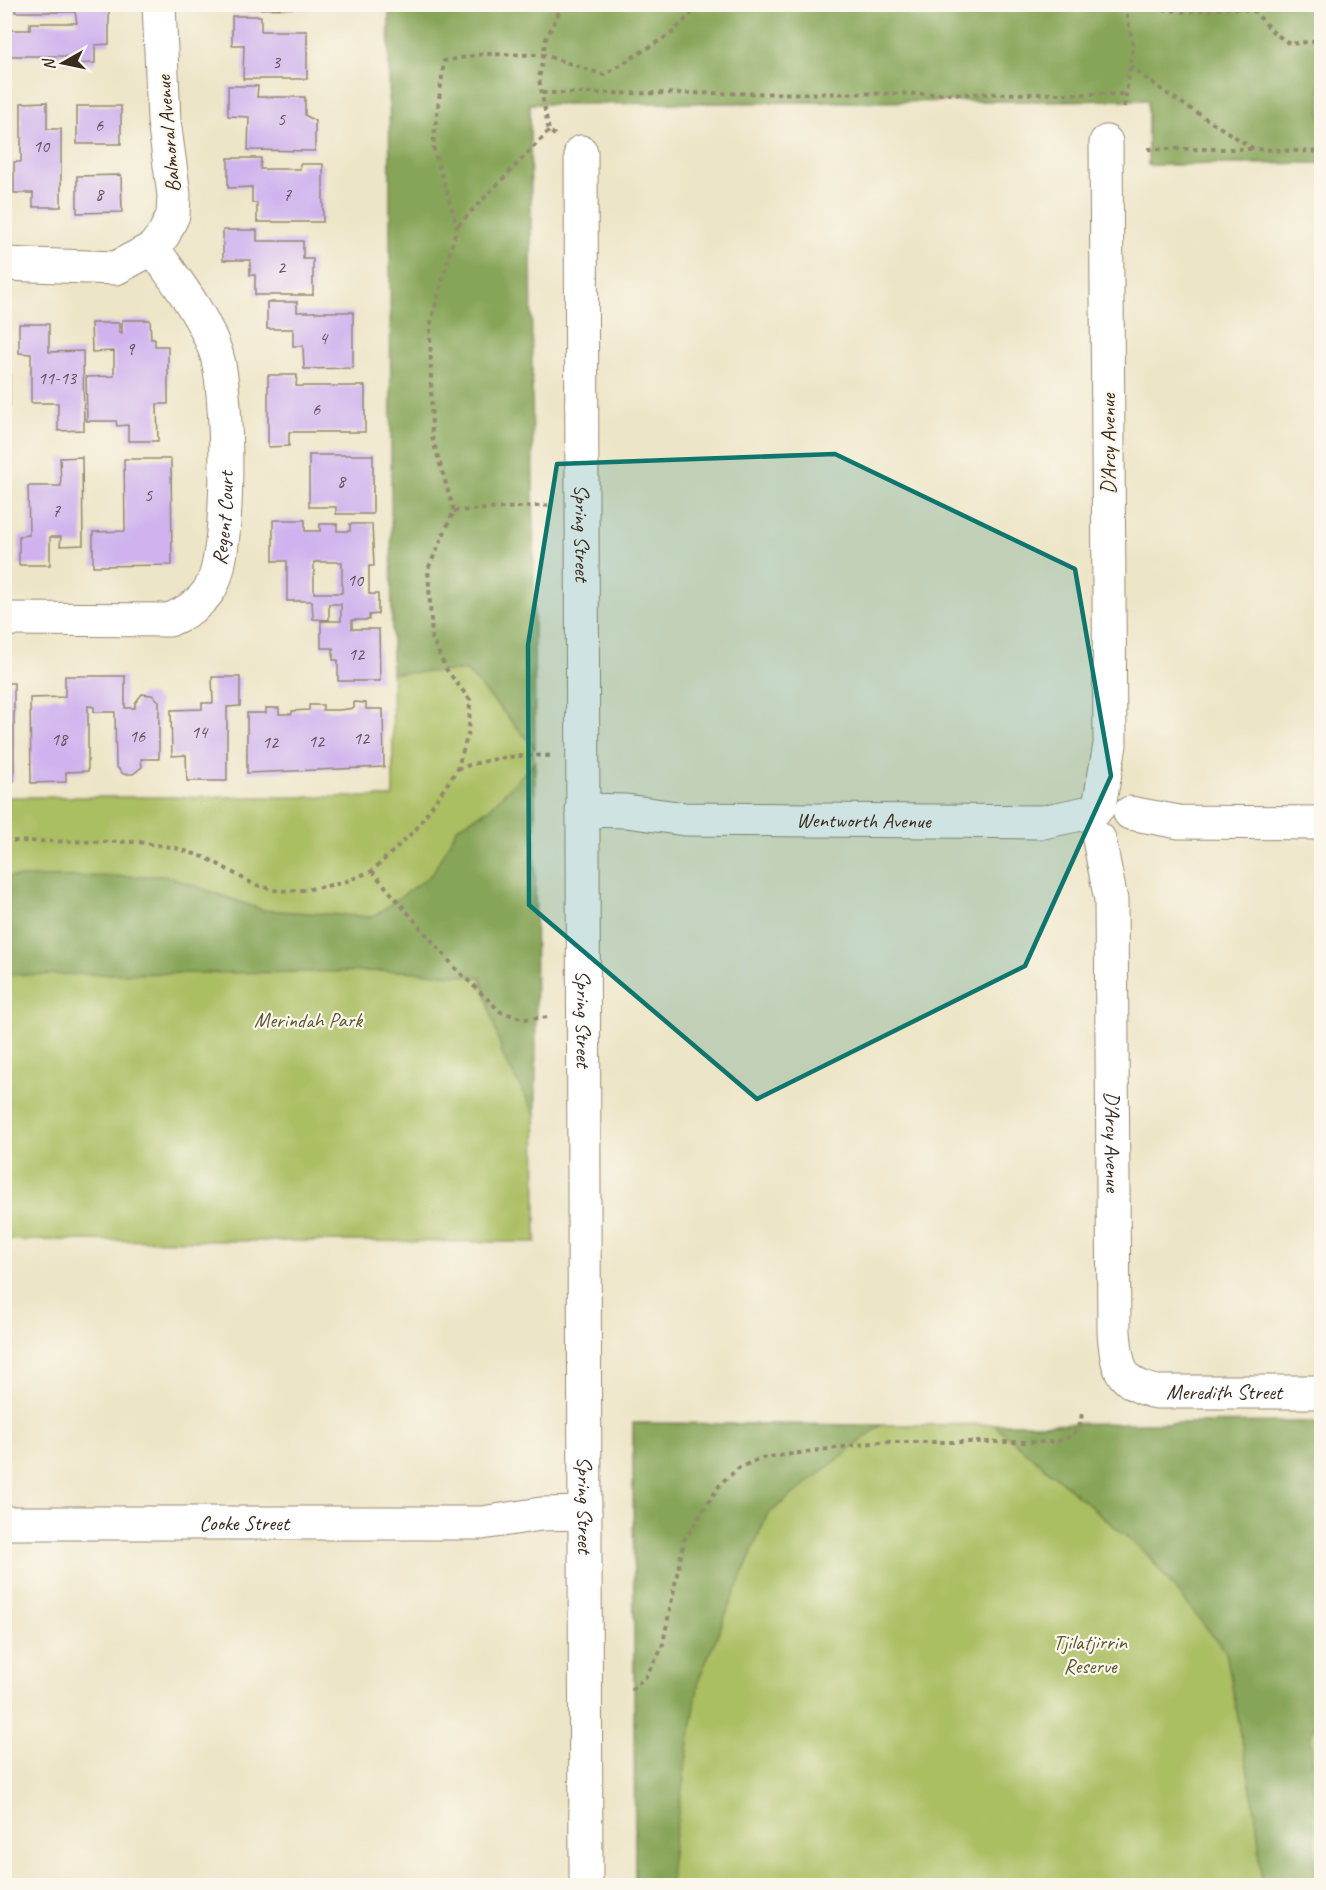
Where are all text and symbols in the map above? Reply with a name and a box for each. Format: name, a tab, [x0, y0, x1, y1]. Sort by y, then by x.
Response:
north arrow	[33, 33, 93, 93]
house number: 3	[272, 51, 282, 73]
text: N	[38, 56, 60, 72]
street label: Balmoral Avenue	[150, 73, 186, 193]
house number: 5	[277, 108, 286, 130]
house number: 6	[95, 114, 104, 136]
house number: 10	[33, 135, 51, 157]
house number: 8	[95, 183, 105, 205]
house number: 7	[283, 184, 292, 206]
house number: 2	[277, 256, 287, 278]
house number: 4	[319, 327, 329, 349]
house number: 9	[126, 338, 136, 360]
house number: 11-13	[38, 367, 78, 389]
street label: D'Arcy Avenue	[1095, 393, 1121, 494]
house number: 6	[312, 398, 321, 420]
street label: Regent Court	[206, 469, 239, 567]
house number: 8	[337, 470, 347, 492]
house number: 5	[144, 484, 153, 506]
street label: Spring Street	[569, 484, 595, 584]
house number: 7	[52, 500, 61, 522]
house number: 10	[347, 569, 365, 591]
house number: 12	[348, 643, 366, 665]
house number: 14	[191, 721, 209, 743]
house number: 16	[129, 725, 146, 747]
house number: 12	[353, 727, 371, 749]
house number: 18	[51, 728, 69, 750]
house number: 12	[308, 730, 326, 752]
house number: 12	[262, 731, 280, 753]
street label: Wentworth Avenue	[796, 807, 932, 834]
street label: Spring Street	[570, 970, 597, 1070]
park label: Merindah Park	[254, 1007, 363, 1033]
street label: D'Arcy Avenue	[1099, 1091, 1126, 1193]
street label: Meredith Street	[1166, 1379, 1284, 1405]
street label: Spring Street	[572, 1456, 598, 1556]
street label: Cooke Street	[199, 1510, 291, 1536]
park label: Tjilatjirrin Reserve	[1053, 1629, 1127, 1679]

